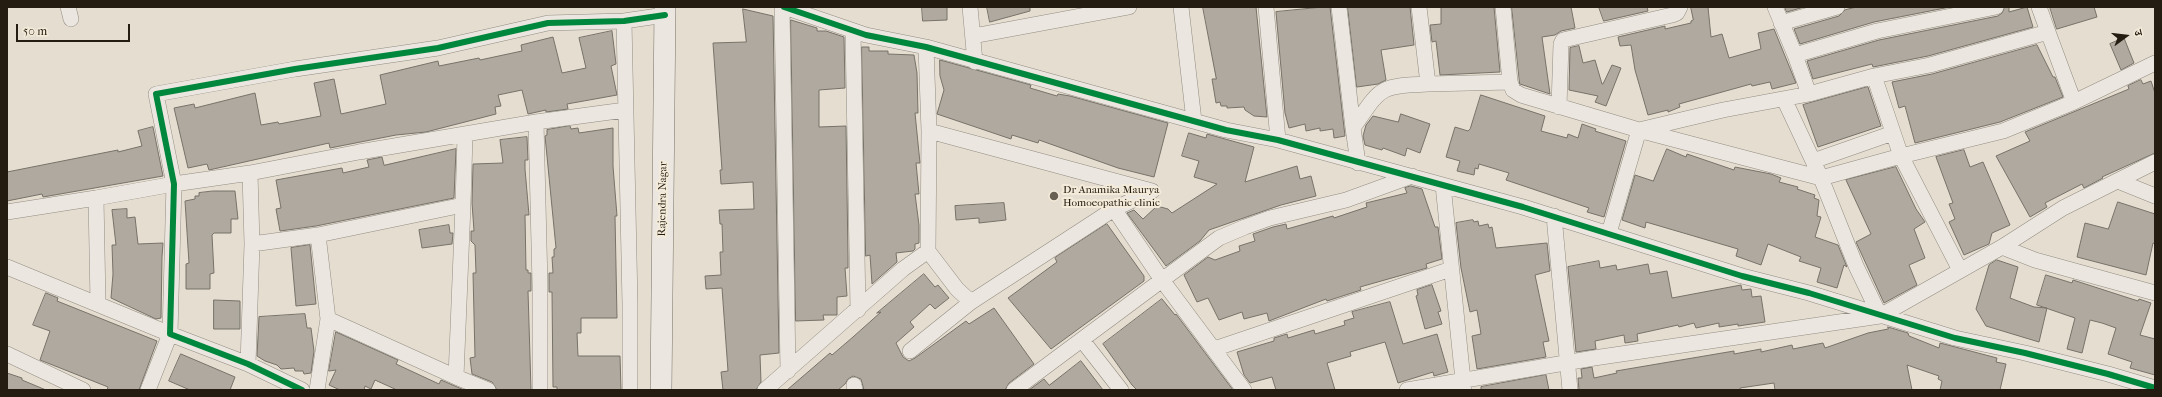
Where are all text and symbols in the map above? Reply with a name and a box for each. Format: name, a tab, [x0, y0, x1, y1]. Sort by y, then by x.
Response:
scale bar	[18, 16, 132, 42]
north arrow	[2106, 16, 2146, 56]
text: 50 m	[23, 24, 47, 38]
text: उ	[2131, 28, 2145, 37]
street label: Rajendra Nagar	[656, 162, 670, 236]
place label: Dr Anamika Maurya Homoeopathic clinic	[1063, 183, 1160, 209]
marker: Dr Anamika Maurya Homoeopathic clinic	[1048, 190, 1060, 202]

